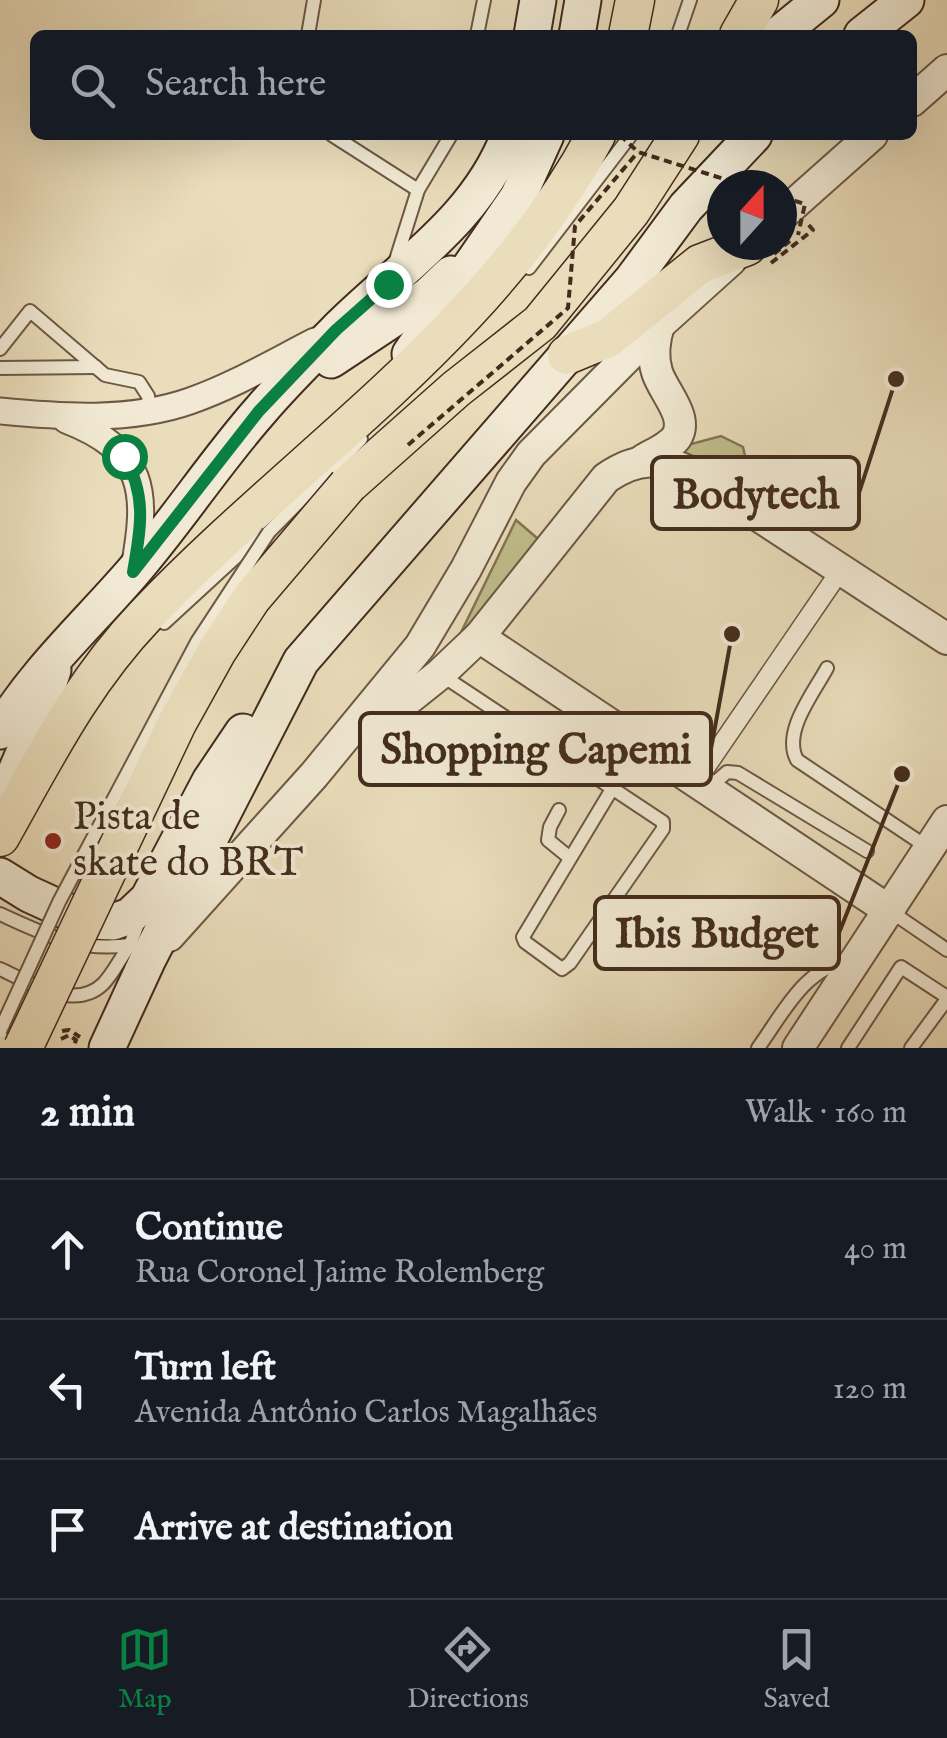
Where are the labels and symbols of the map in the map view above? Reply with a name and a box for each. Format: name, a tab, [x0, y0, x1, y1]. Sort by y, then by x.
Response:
north arrow	[707, 170, 797, 260]
route end	[366, 262, 412, 308]
route start	[102, 434, 148, 480]
callout: Bodytech	[652, 457, 859, 529]
text: Bodytech	[672, 470, 840, 523]
callout: Shopping Capemi	[360, 713, 711, 785]
text: Shopping Capemi	[380, 725, 692, 778]
place label: Pista de skate do BRT	[73, 793, 303, 890]
marker: Pista de skate do BRT	[42, 830, 64, 852]
callout: Ibis Budget	[595, 897, 839, 969]
text: Ibis Budget	[615, 909, 820, 962]

